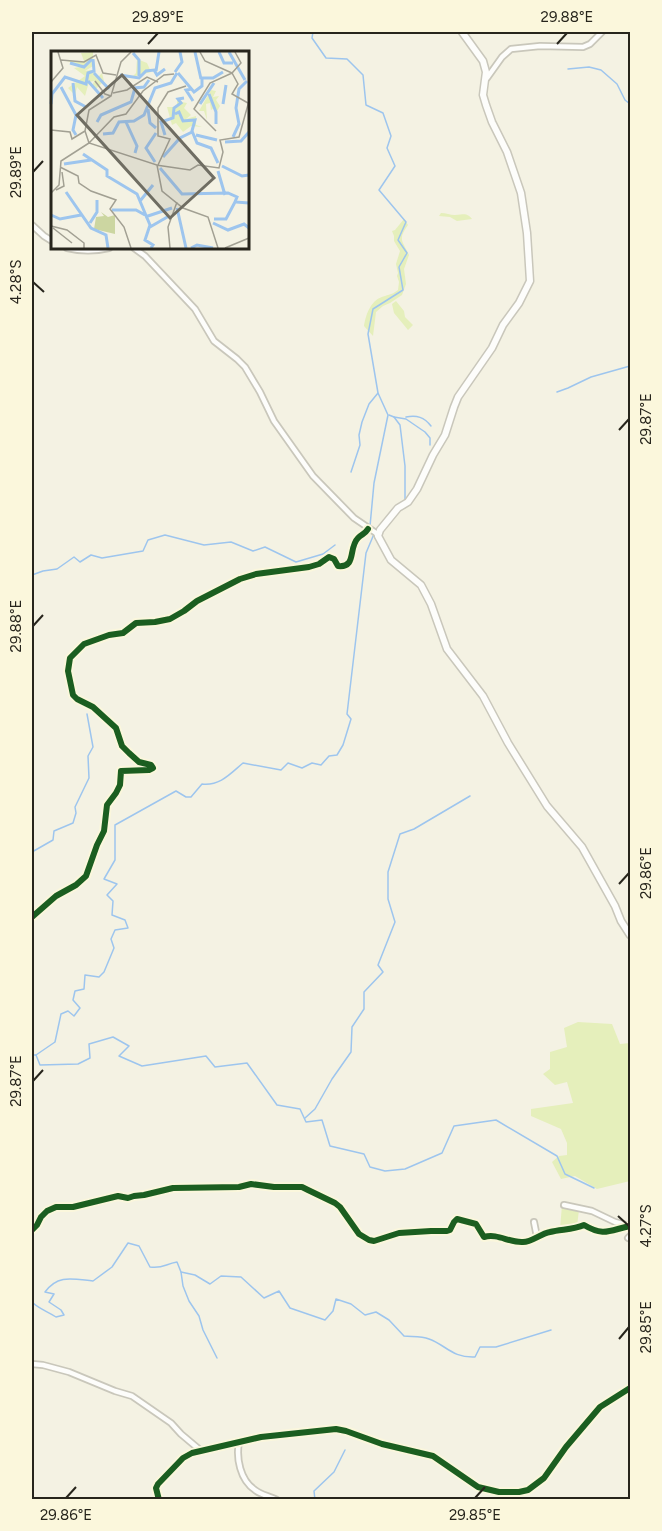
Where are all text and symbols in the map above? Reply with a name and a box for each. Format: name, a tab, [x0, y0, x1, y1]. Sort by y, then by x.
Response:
text: 29.89°E	[132, 8, 184, 26]
text: 29.88°E	[541, 8, 593, 26]
inset map	[51, 51, 249, 249]
text: 29.89°E	[7, 146, 25, 198]
text: 4.28°S	[7, 260, 25, 304]
text: 29.87°E	[637, 393, 655, 445]
text: 29.88°E	[7, 600, 25, 652]
text: 29.86°E	[637, 847, 655, 899]
text: 29.87°E	[7, 1055, 25, 1107]
text: 4.27°S	[637, 1204, 655, 1248]
text: 29.85°E	[637, 1301, 655, 1353]
text: 29.86°E	[40, 1506, 92, 1524]
text: 29.85°E	[449, 1506, 501, 1524]

